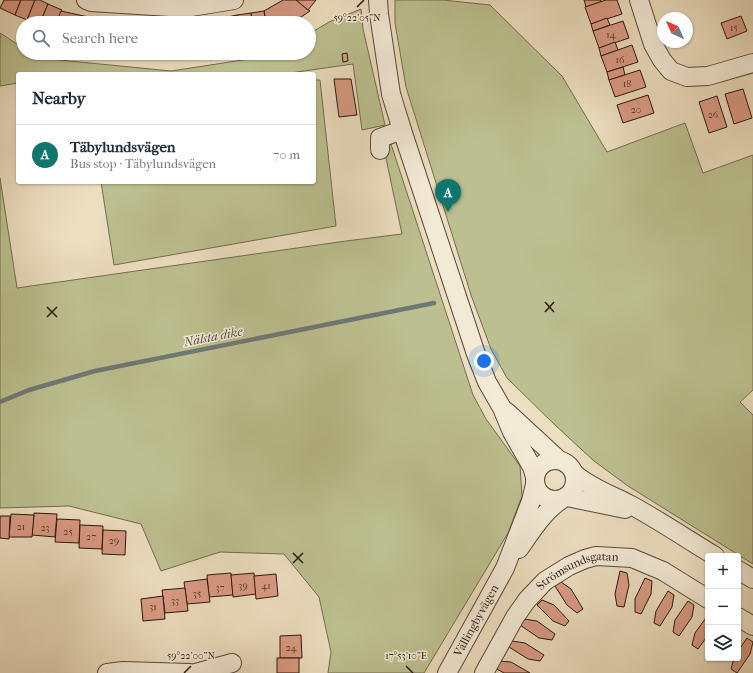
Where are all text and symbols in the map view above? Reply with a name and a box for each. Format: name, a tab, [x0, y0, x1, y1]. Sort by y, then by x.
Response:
text: 59°22'05"N	[334, 12, 381, 24]
north arrow	[657, 12, 693, 48]
search box	[16, 16, 316, 60]
house number: 15	[730, 22, 738, 34]
icon: search	[30, 27, 52, 49]
text: Search here	[62, 29, 138, 47]
house number: 14	[606, 29, 617, 41]
house number: 16	[616, 54, 625, 66]
house number: 18	[623, 78, 631, 90]
text: Nearby	[32, 88, 86, 108]
house number: 20	[631, 104, 641, 116]
house number: 26	[708, 109, 719, 121]
text: Täbylundsvägen	[70, 138, 176, 156]
text: A	[41, 147, 49, 162]
text: 70 m	[273, 147, 300, 162]
text: Bus stop · Täbylundsvägen	[70, 156, 216, 171]
pin: A	[435, 179, 461, 212]
water label: Nälsta dike	[182, 323, 244, 350]
your location	[474, 351, 494, 371]
house number: 21	[17, 521, 25, 533]
house number: 23	[40, 522, 50, 534]
house number: 25	[63, 526, 73, 538]
house number: 27	[86, 531, 96, 543]
house number: 29	[109, 535, 119, 547]
street label: Strömsundsgatan	[533, 549, 619, 593]
map controls	[705, 553, 741, 661]
button: +	[705, 553, 741, 589]
house number: 39	[238, 580, 248, 592]
house number: 41	[261, 580, 271, 592]
house number: 37	[216, 582, 225, 594]
street label: Vällingbyvägen	[450, 582, 501, 660]
house number: 35	[193, 588, 201, 600]
button: −	[705, 589, 741, 625]
house number: 33	[171, 595, 179, 607]
house number: 31	[149, 601, 157, 613]
button: layers	[705, 625, 741, 661]
house number: 24	[285, 642, 298, 654]
text: 59°22'00"N	[167, 650, 215, 662]
text: 17°53'10"E	[385, 650, 427, 662]

